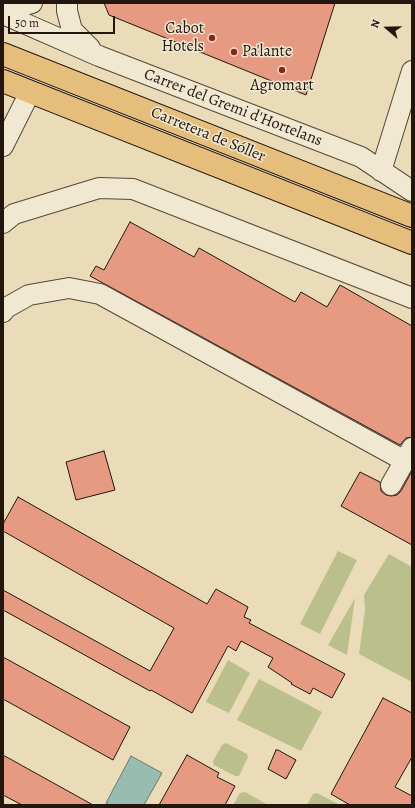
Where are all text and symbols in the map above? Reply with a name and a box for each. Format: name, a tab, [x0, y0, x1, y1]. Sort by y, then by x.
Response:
scale bar	[10, 8, 117, 34]
north arrow	[367, 8, 407, 48]
text: 50 m	[15, 15, 39, 31]
text: N	[367, 17, 384, 30]
place label: Cabot Hotels	[162, 19, 204, 57]
marker: Cabot Hotels	[207, 33, 217, 43]
place label: Pa'lante	[242, 42, 292, 62]
marker: Pa'lante	[229, 47, 239, 57]
street label: Carrer del Gremi d'Hortelans	[141, 65, 325, 151]
marker: Agromart	[277, 65, 287, 75]
place label: Agromart	[250, 76, 314, 96]
street label: Carretera de Sóller	[148, 103, 268, 167]

